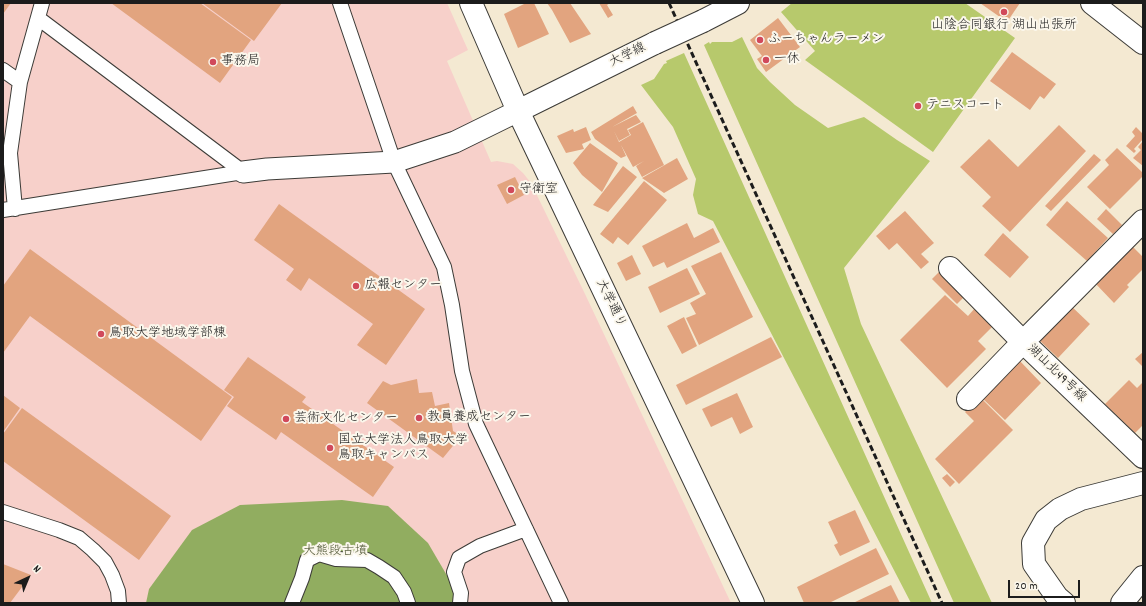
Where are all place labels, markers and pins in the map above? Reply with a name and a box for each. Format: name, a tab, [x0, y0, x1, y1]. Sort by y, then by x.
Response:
marker: 山陰合同銀行 湖山出張所	[999, 7, 1009, 17]
place label: 山陰合同銀行 湖山出張所	[931, 18, 1077, 34]
place label: ふーちゃんラーメン	[768, 32, 885, 48]
marker: ふーちゃんラーメン	[755, 35, 765, 45]
place label: 一休	[774, 52, 800, 68]
place label: 事務局	[221, 54, 260, 70]
marker: 一休	[761, 55, 771, 65]
marker: 事務局	[208, 57, 218, 67]
place label: テニスコート	[926, 98, 1004, 114]
marker: テニスコート	[913, 101, 923, 111]
place label: 守衛室	[519, 182, 558, 198]
marker: 守衛室	[506, 185, 516, 195]
place label: 広報センター	[364, 278, 442, 294]
marker: 広報センター	[351, 281, 361, 291]
place label: 鳥取大学地域学部棟	[109, 326, 226, 342]
marker: 鳥取大学地域学部棟	[96, 329, 106, 339]
place label: 教員養成センター	[427, 410, 531, 426]
place label: 芸術文化センター	[294, 411, 398, 427]
marker: 教員養成センター	[414, 413, 424, 423]
marker: 芸術文化センター	[281, 414, 291, 424]
place label: 国立大学法人鳥取大学 鳥取キャンパス	[338, 433, 468, 464]
marker: 国立大学法人鳥取大学 鳥取キャンパス	[325, 443, 335, 453]

